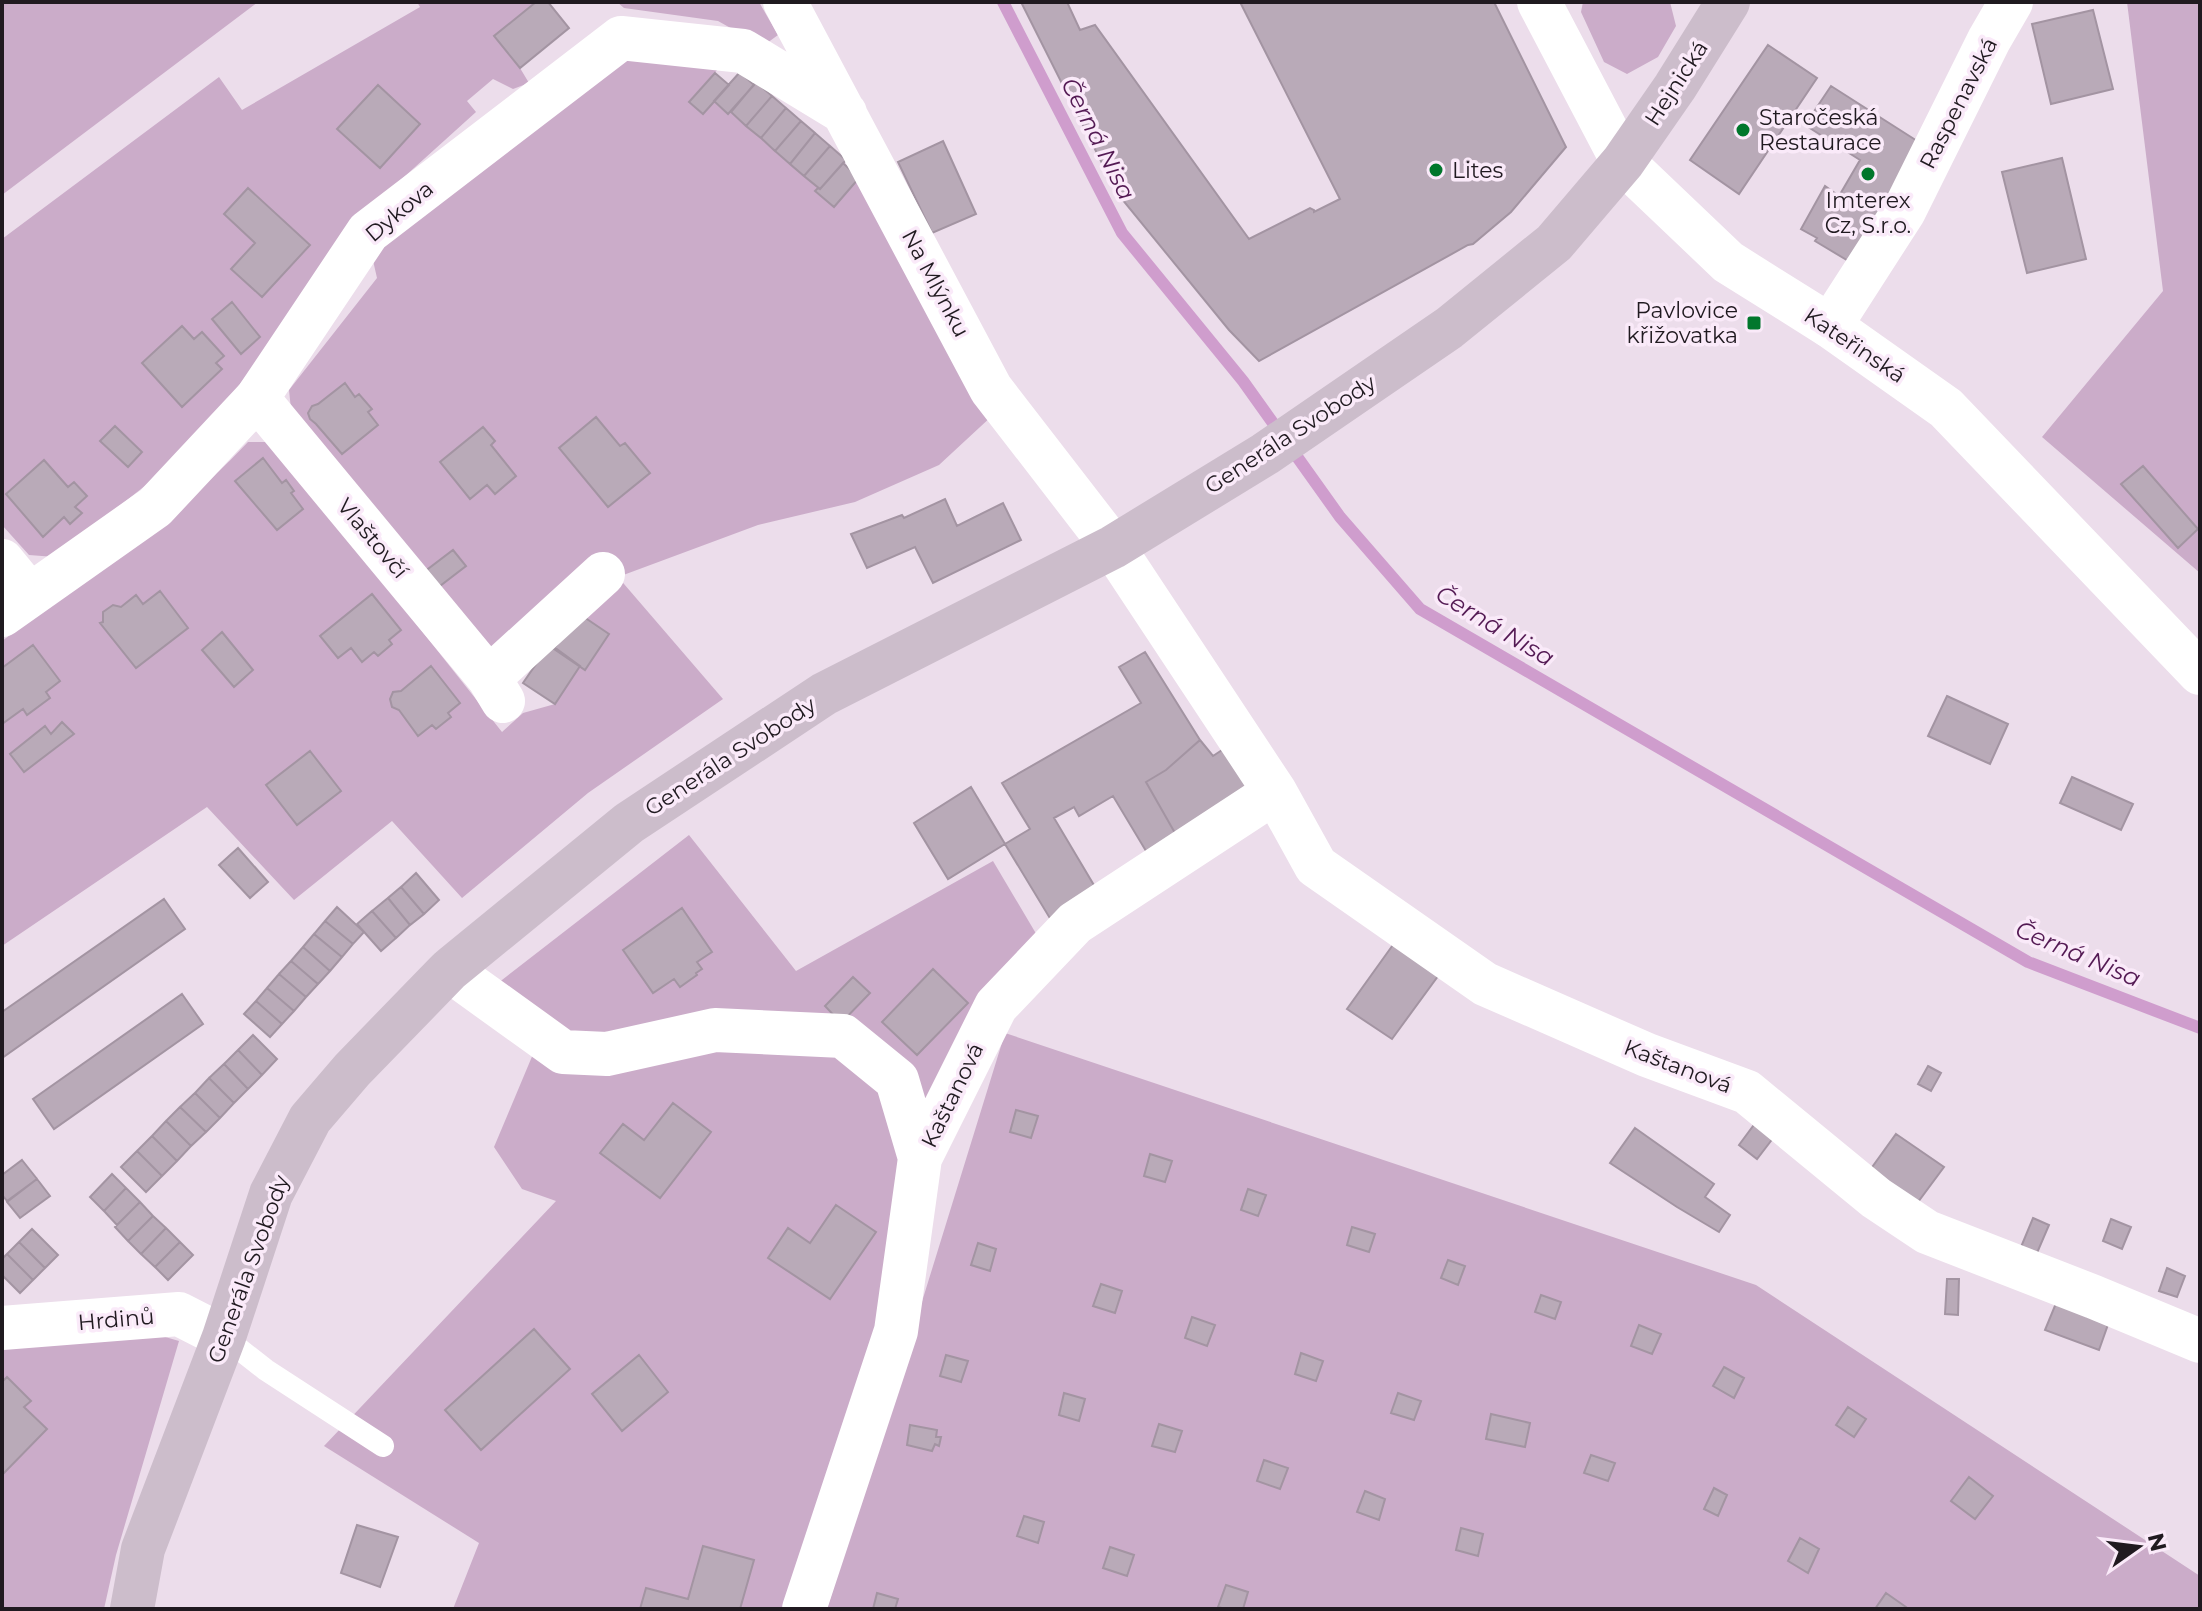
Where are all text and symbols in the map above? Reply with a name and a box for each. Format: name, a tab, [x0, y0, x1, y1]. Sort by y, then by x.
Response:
street label: Raspenavská	[1914, 33, 2003, 173]
street label: Hejnická	[1639, 36, 1714, 131]
water label: Černá Nisa	[1055, 73, 1142, 205]
place label: Staročeská Restaurace	[1759, 104, 1882, 156]
marker: Staročeská Restaurace	[1734, 121, 1752, 139]
place label: Lites	[1452, 157, 1503, 184]
marker: Lites	[1427, 161, 1445, 179]
marker: Imterex Cz, S.r.o.	[1859, 165, 1877, 183]
street label: Dykova	[360, 175, 439, 248]
place label: Imterex Cz, S.r.o.	[1825, 187, 1911, 239]
street label: Na Mlýnku	[896, 225, 975, 342]
place label: Pavlovice křižovatka	[1627, 297, 1738, 349]
street label: Kateřinská	[1799, 302, 1910, 389]
marker: Pavlovice křižovatka	[1745, 314, 1763, 332]
street label: Generála Svobody	[1200, 369, 1381, 500]
street label: Vlaštovčí	[331, 493, 415, 585]
water label: Černá Nisa	[1431, 579, 1560, 672]
street label: Generála Svobody	[640, 691, 821, 822]
water label: Černá Nisa	[2011, 914, 2145, 993]
street label: Kaštanová	[1620, 1034, 1736, 1099]
street label: Kaštanová	[915, 1038, 989, 1152]
street label: Generála Svobody	[202, 1171, 295, 1367]
street label: Hrdinů	[77, 1303, 156, 1336]
north arrow	[2098, 1507, 2178, 1587]
text: N	[2142, 1530, 2172, 1554]

